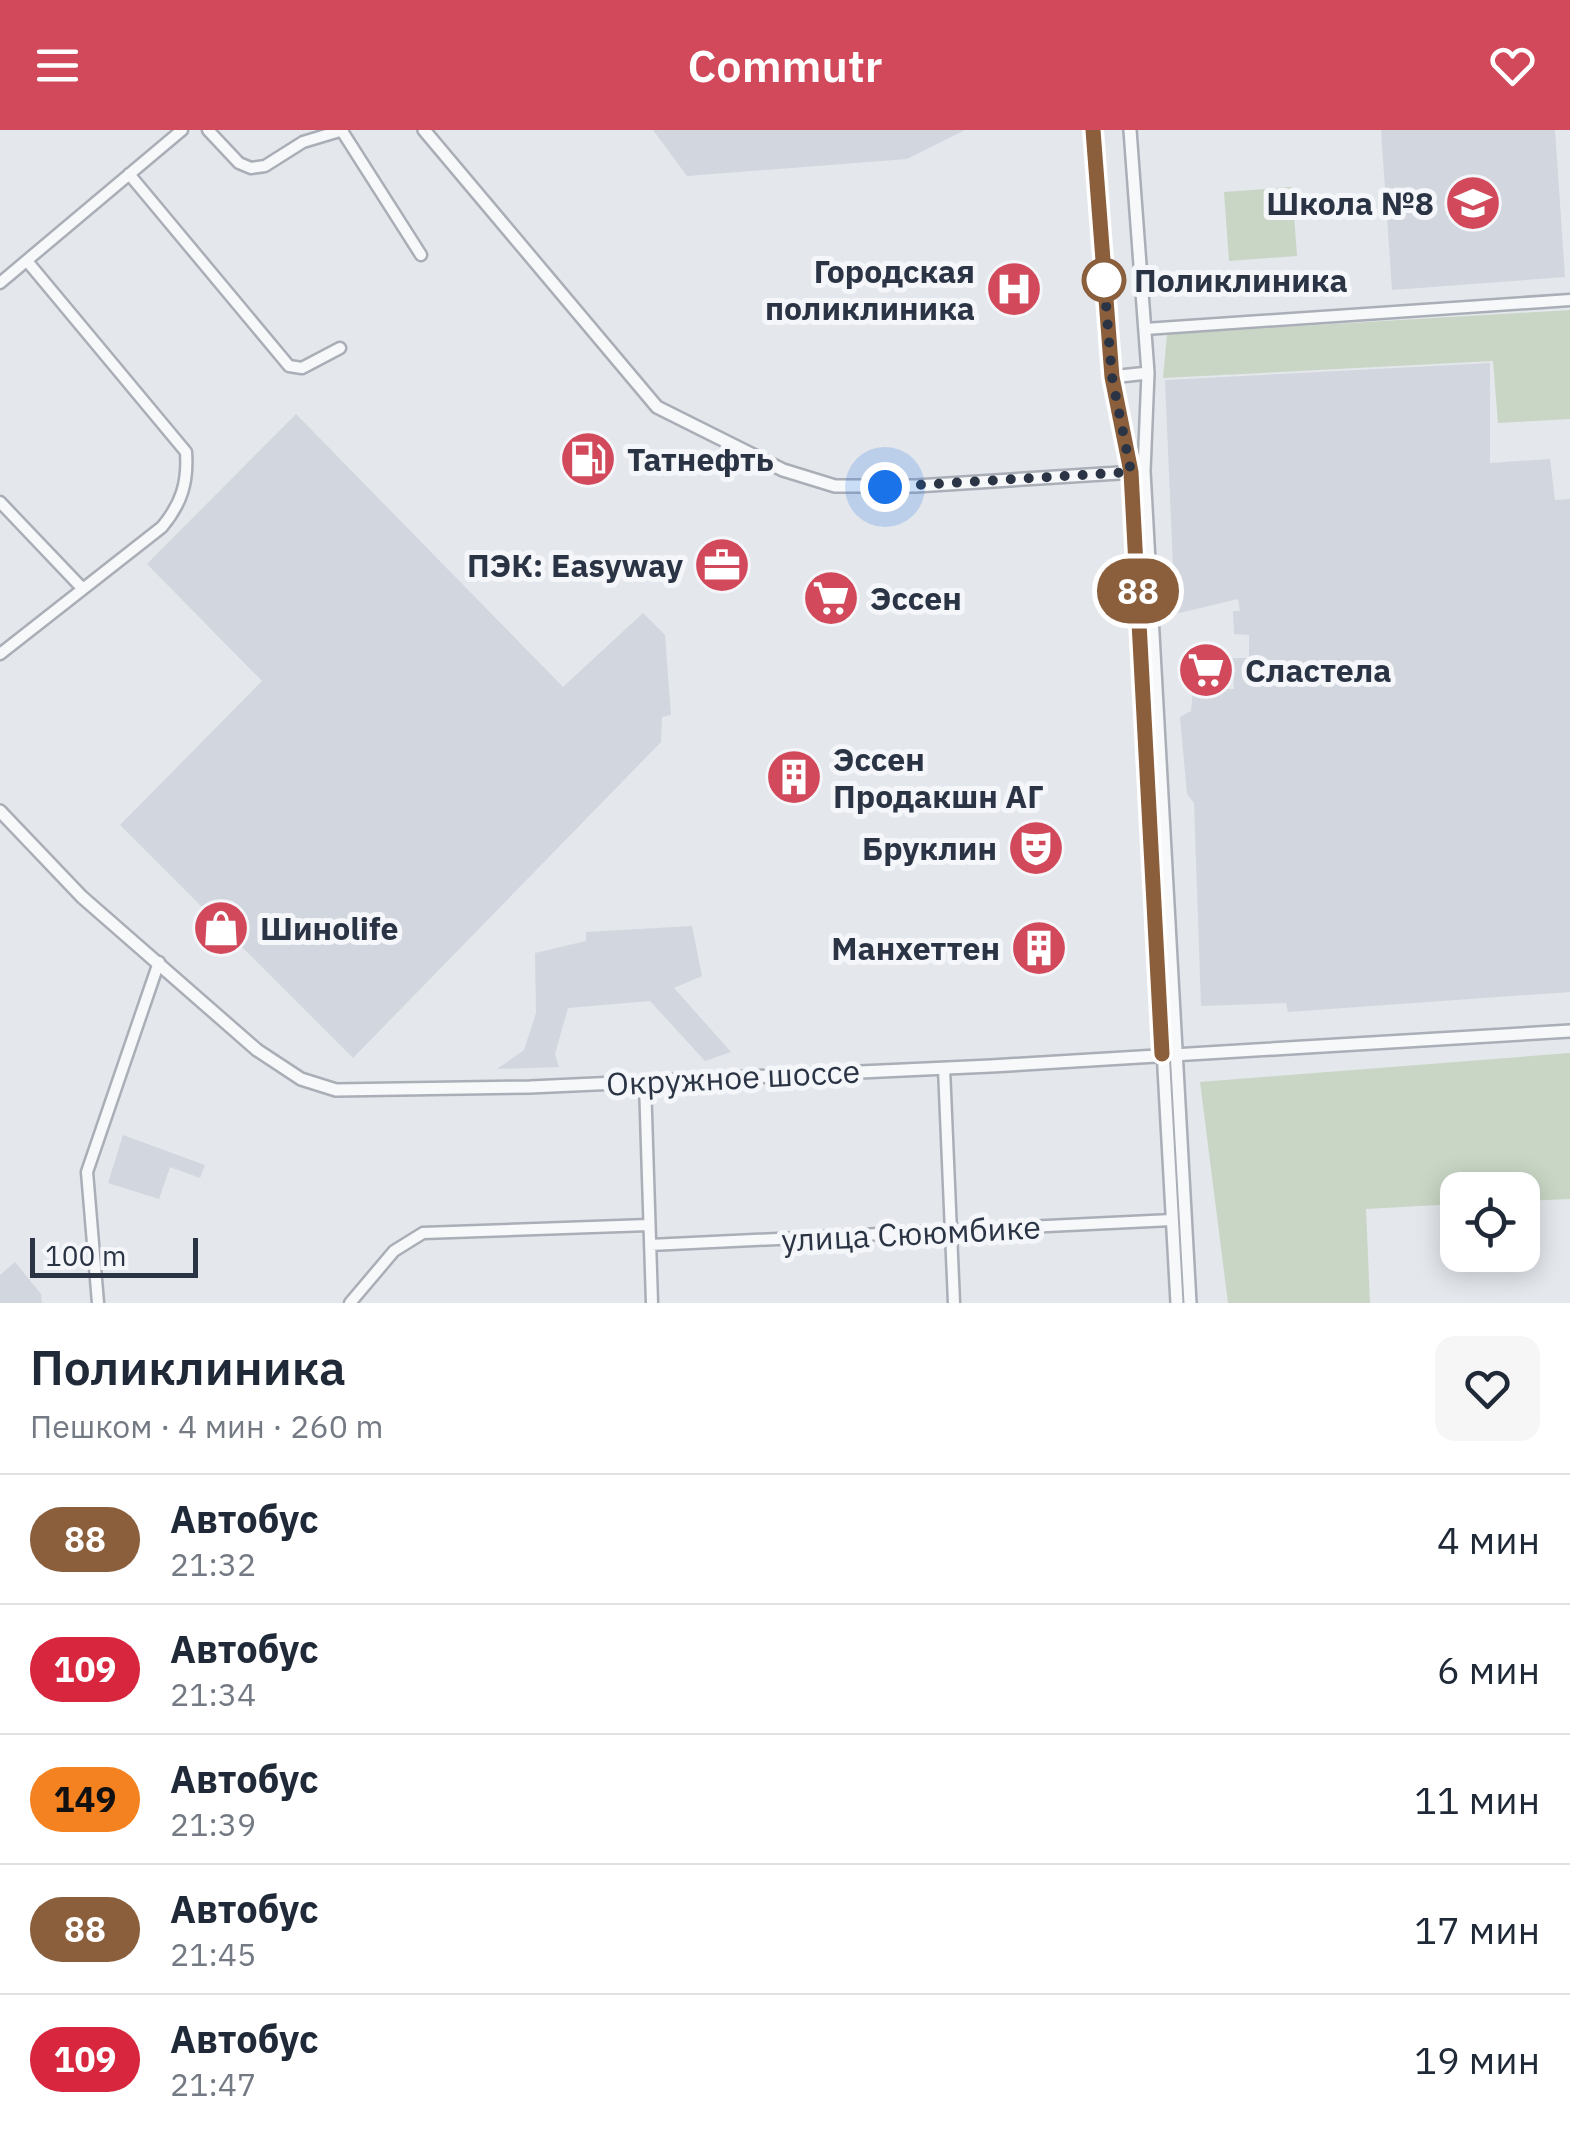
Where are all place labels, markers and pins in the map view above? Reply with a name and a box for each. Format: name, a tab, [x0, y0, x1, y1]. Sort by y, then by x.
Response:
school or university icon: Школа №8	[1443, 173, 1503, 233]
place label: Школа №8	[1266, 182, 1434, 224]
place label: Городская поликлиника	[765, 250, 975, 329]
hospital icon: Городская поликлиника	[984, 259, 1044, 319]
marker: Поликлиника	[1083, 259, 1125, 301]
place label: Поликлиника	[1134, 259, 1348, 301]
fuel station icon: Татнефть	[558, 429, 618, 489]
place label: Татнефть	[627, 438, 774, 480]
office icon: ПЭК: Easyway	[692, 535, 752, 595]
place label: ПЭК: Easyway	[467, 544, 683, 586]
supermarket icon: Эссен	[801, 568, 861, 628]
place label: Эссен	[870, 577, 962, 619]
supermarket icon: Сластела	[1176, 640, 1236, 700]
place label: Сластела	[1245, 649, 1392, 691]
place label: Эссен Продакшн АГ	[833, 738, 1044, 817]
building icon: Эссен Продакшн АГ	[764, 747, 824, 807]
theatre icon: Бруклин	[1006, 818, 1066, 878]
place label: Бруклин	[862, 827, 997, 869]
shop icon: Шиноlife	[191, 898, 251, 958]
place label: Шиноlife	[260, 907, 398, 949]
building icon: Манхеттен	[1009, 918, 1069, 978]
place label: Манхеттен	[831, 927, 1000, 969]

